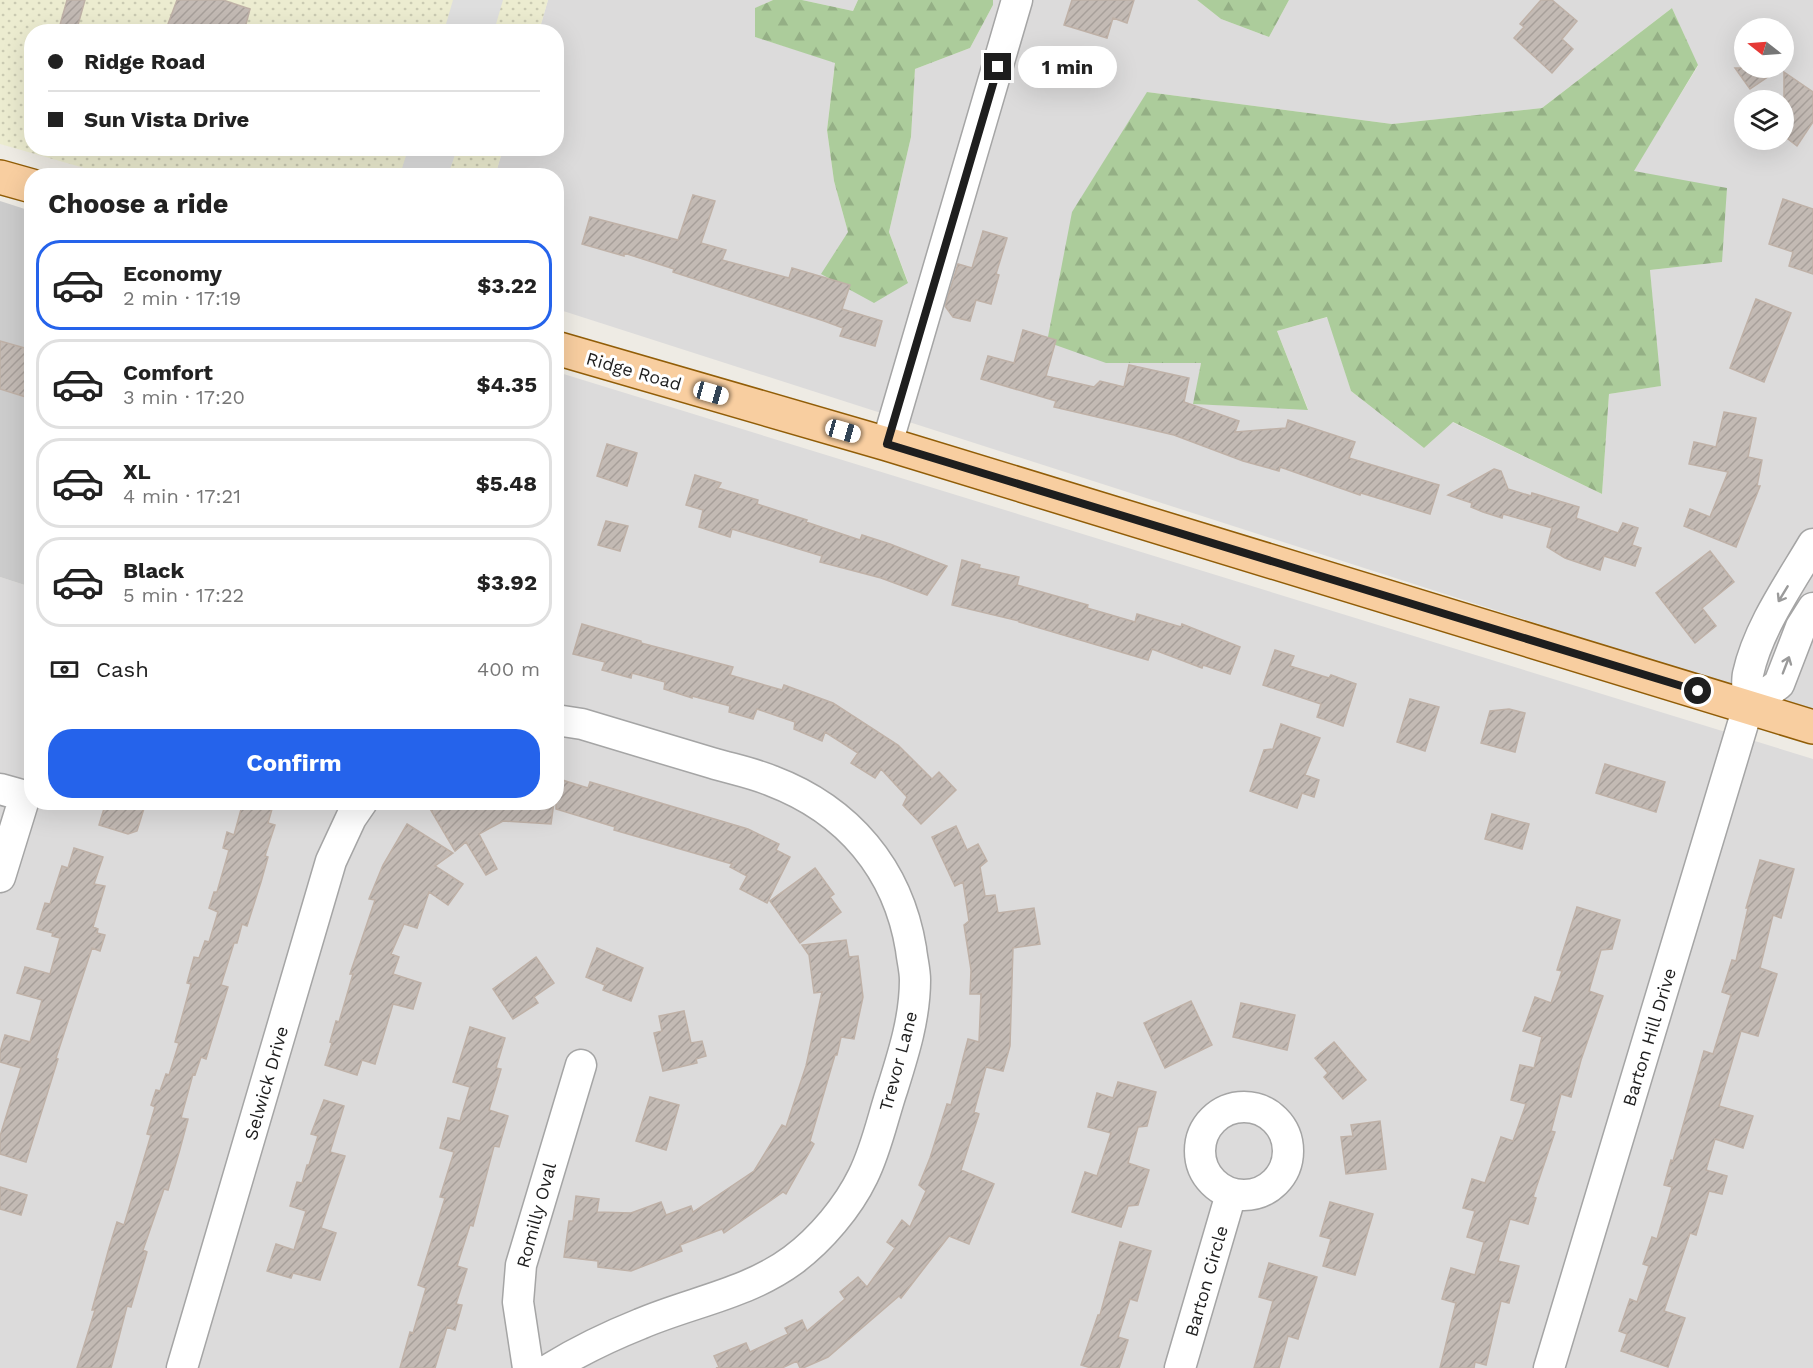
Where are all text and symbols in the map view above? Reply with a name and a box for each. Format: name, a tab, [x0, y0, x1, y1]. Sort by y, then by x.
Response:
north arrow	[1734, 18, 1794, 78]
map controls	[1734, 18, 1794, 150]
callout: 1 min	[1019, 46, 1118, 88]
text: Ridge Road	[84, 49, 205, 74]
route end	[984, 53, 1011, 80]
text: 1 min	[1042, 55, 1093, 79]
button: layers	[1734, 90, 1794, 150]
text: Sun Vista Drive	[84, 107, 249, 132]
text: Choose a ride	[48, 188, 228, 220]
icon: car	[51, 258, 105, 312]
text: Economy	[123, 261, 222, 286]
text: $3.22	[477, 273, 537, 298]
text: 2 min · 17:19	[123, 286, 241, 310]
street label: Ridge Road	[584, 347, 684, 395]
icon: car	[51, 357, 105, 411]
text: Comfort	[123, 360, 213, 385]
text: $4.35	[477, 372, 537, 397]
car	[691, 379, 731, 407]
text: 3 min · 17:20	[123, 385, 245, 409]
car	[823, 417, 863, 445]
icon: car	[51, 456, 105, 510]
text: XL	[123, 459, 151, 484]
text: $5.48	[476, 471, 537, 496]
text: 4 min · 17:21	[123, 484, 241, 508]
icon: car	[51, 555, 105, 609]
text: Black	[123, 558, 184, 583]
text: $3.92	[477, 570, 537, 595]
text: 5 min · 17:22	[123, 583, 244, 607]
one-way arrow	[1777, 585, 1789, 602]
icon: cash	[48, 653, 81, 686]
one-way arrow	[1781, 656, 1792, 675]
text: Cash	[96, 657, 149, 682]
text: 400 m	[477, 657, 540, 681]
route start	[1684, 677, 1711, 704]
button: Confirm	[48, 729, 540, 798]
street label: Barton Hill Drive	[1618, 965, 1680, 1109]
street label: Trevor Lane	[875, 1009, 921, 1113]
street label: Selwick Drive	[240, 1024, 292, 1142]
street label: Romilly Oval	[512, 1160, 560, 1270]
street label: Barton Circle	[1180, 1223, 1232, 1339]

